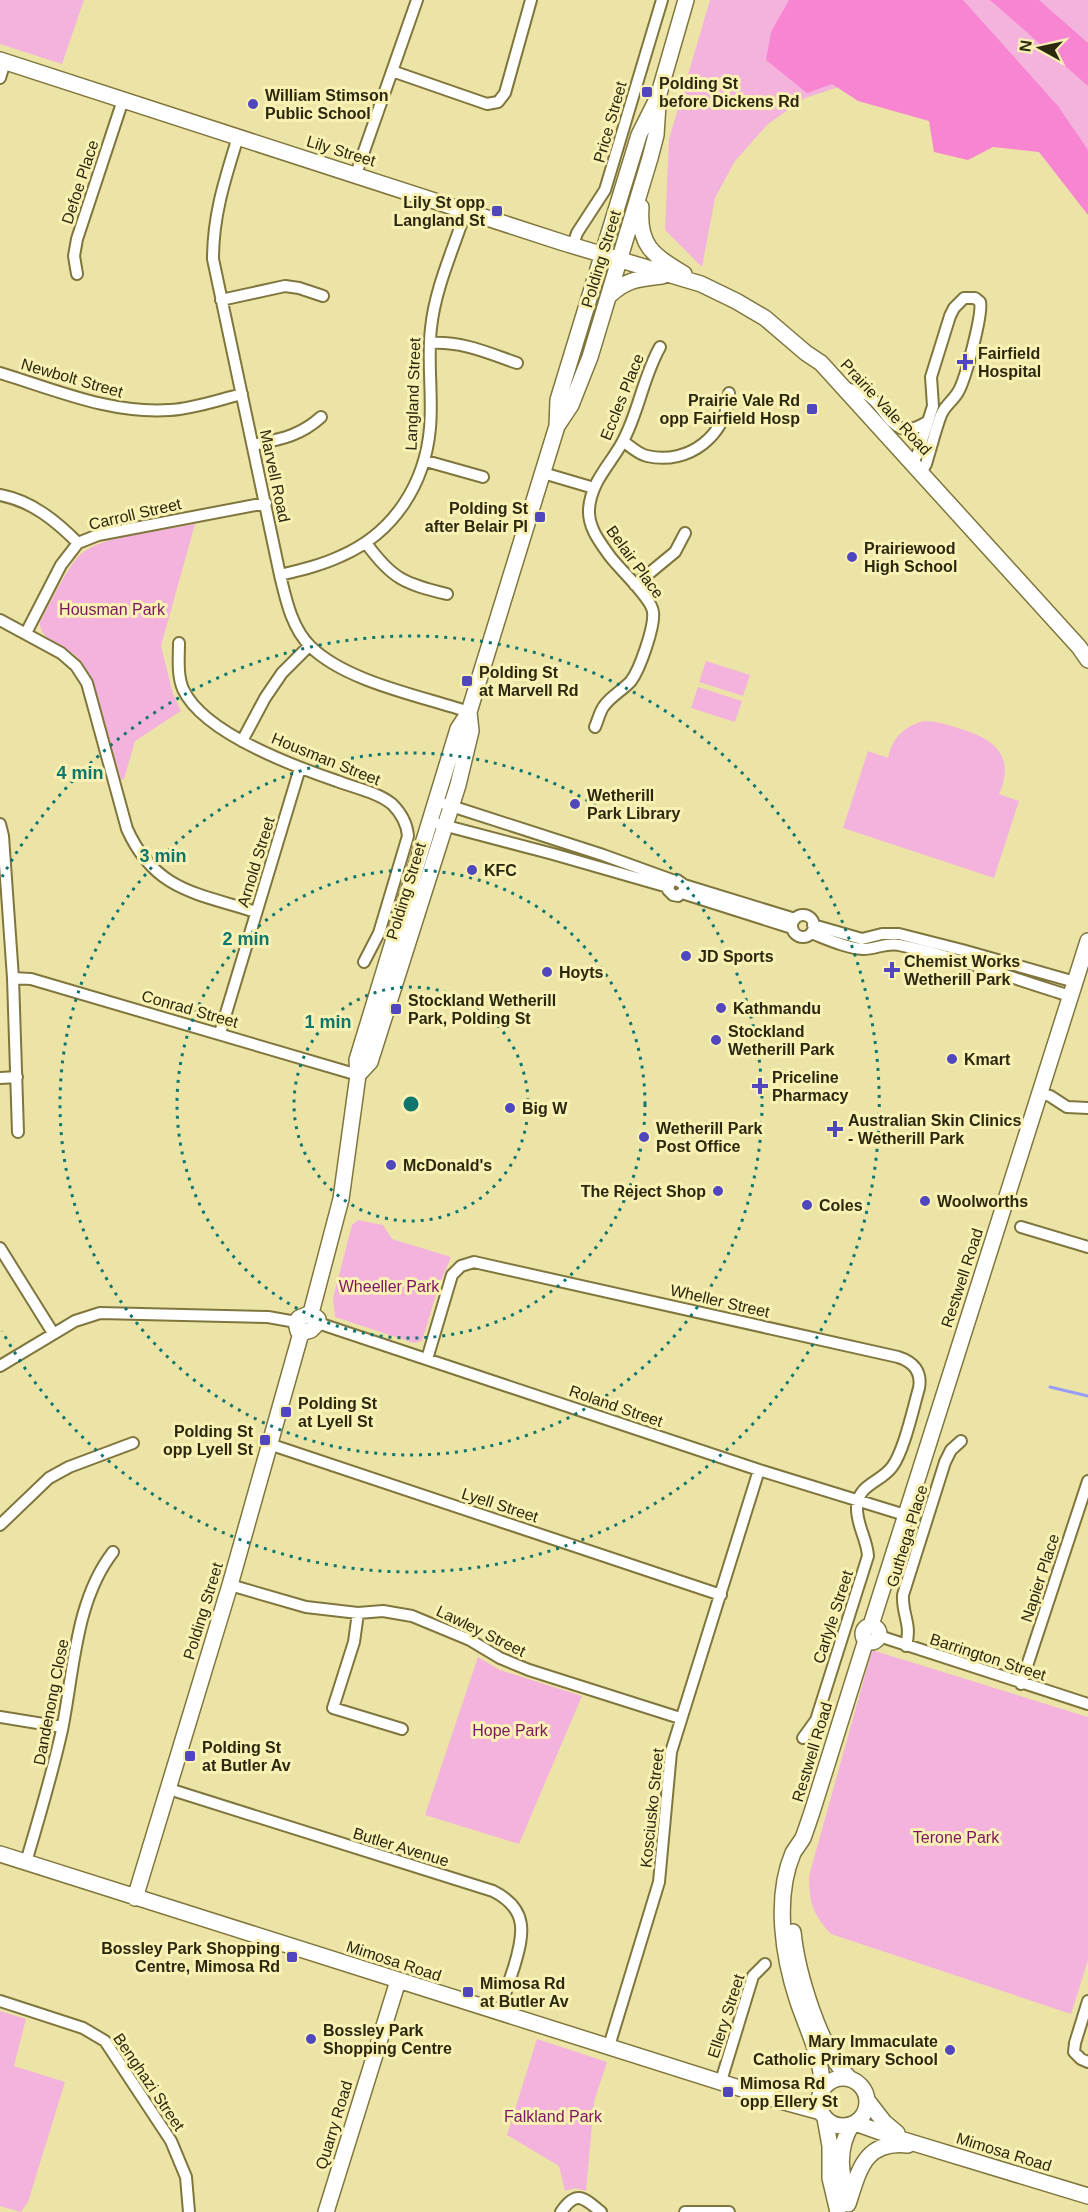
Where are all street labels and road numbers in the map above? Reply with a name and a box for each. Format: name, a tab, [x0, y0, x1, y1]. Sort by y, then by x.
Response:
street label: Price Street	[590, 79, 630, 165]
street label: Lily Street	[304, 132, 378, 170]
street label: Defoe Place	[58, 138, 102, 226]
street label: Polding Street	[578, 208, 624, 310]
street label: Langland Street	[403, 337, 423, 451]
street label: Eccles Place	[597, 351, 647, 443]
street label: Newbolt Street	[19, 355, 125, 401]
street label: Prairie Vale Road	[837, 356, 935, 458]
street label: Marvell Road	[257, 428, 293, 524]
street label: Carroll Street	[87, 495, 183, 533]
street label: Belair Place	[603, 522, 667, 602]
street label: Housman Street	[269, 729, 383, 789]
street label: Arnold Street	[234, 814, 278, 909]
street label: Polding Street	[383, 840, 429, 942]
street label: Conrad Street	[140, 987, 241, 1031]
street label: Restwell Road	[938, 1226, 986, 1330]
street label: Wheller Street	[669, 1281, 772, 1321]
street label: Roland Street	[567, 1382, 666, 1430]
street label: Guthega Place	[883, 1483, 931, 1589]
street label: Lyell Street	[460, 1485, 541, 1526]
street label: Napier Place	[1018, 1532, 1062, 1624]
street label: Polding Street	[180, 1560, 226, 1662]
street label: Carlyle Street	[810, 1568, 856, 1666]
street label: Lawley Street	[434, 1602, 529, 1660]
street label: Barrington Street	[928, 1630, 1049, 1684]
street label: Dandenong Close	[30, 1637, 72, 1766]
street label: Restwell Road	[789, 1700, 835, 1804]
street label: Kosciusko Street	[637, 1747, 667, 1869]
street label: Butler Avenue	[351, 1824, 451, 1870]
street label: Mimosa Road	[344, 1938, 444, 1984]
street label: Ellery Street	[704, 1971, 748, 2060]
street label: Benghazi Street	[110, 2030, 188, 2134]
street label: Quarry Road	[312, 2079, 356, 2171]
street label: Mimosa Road	[954, 2129, 1054, 2175]

